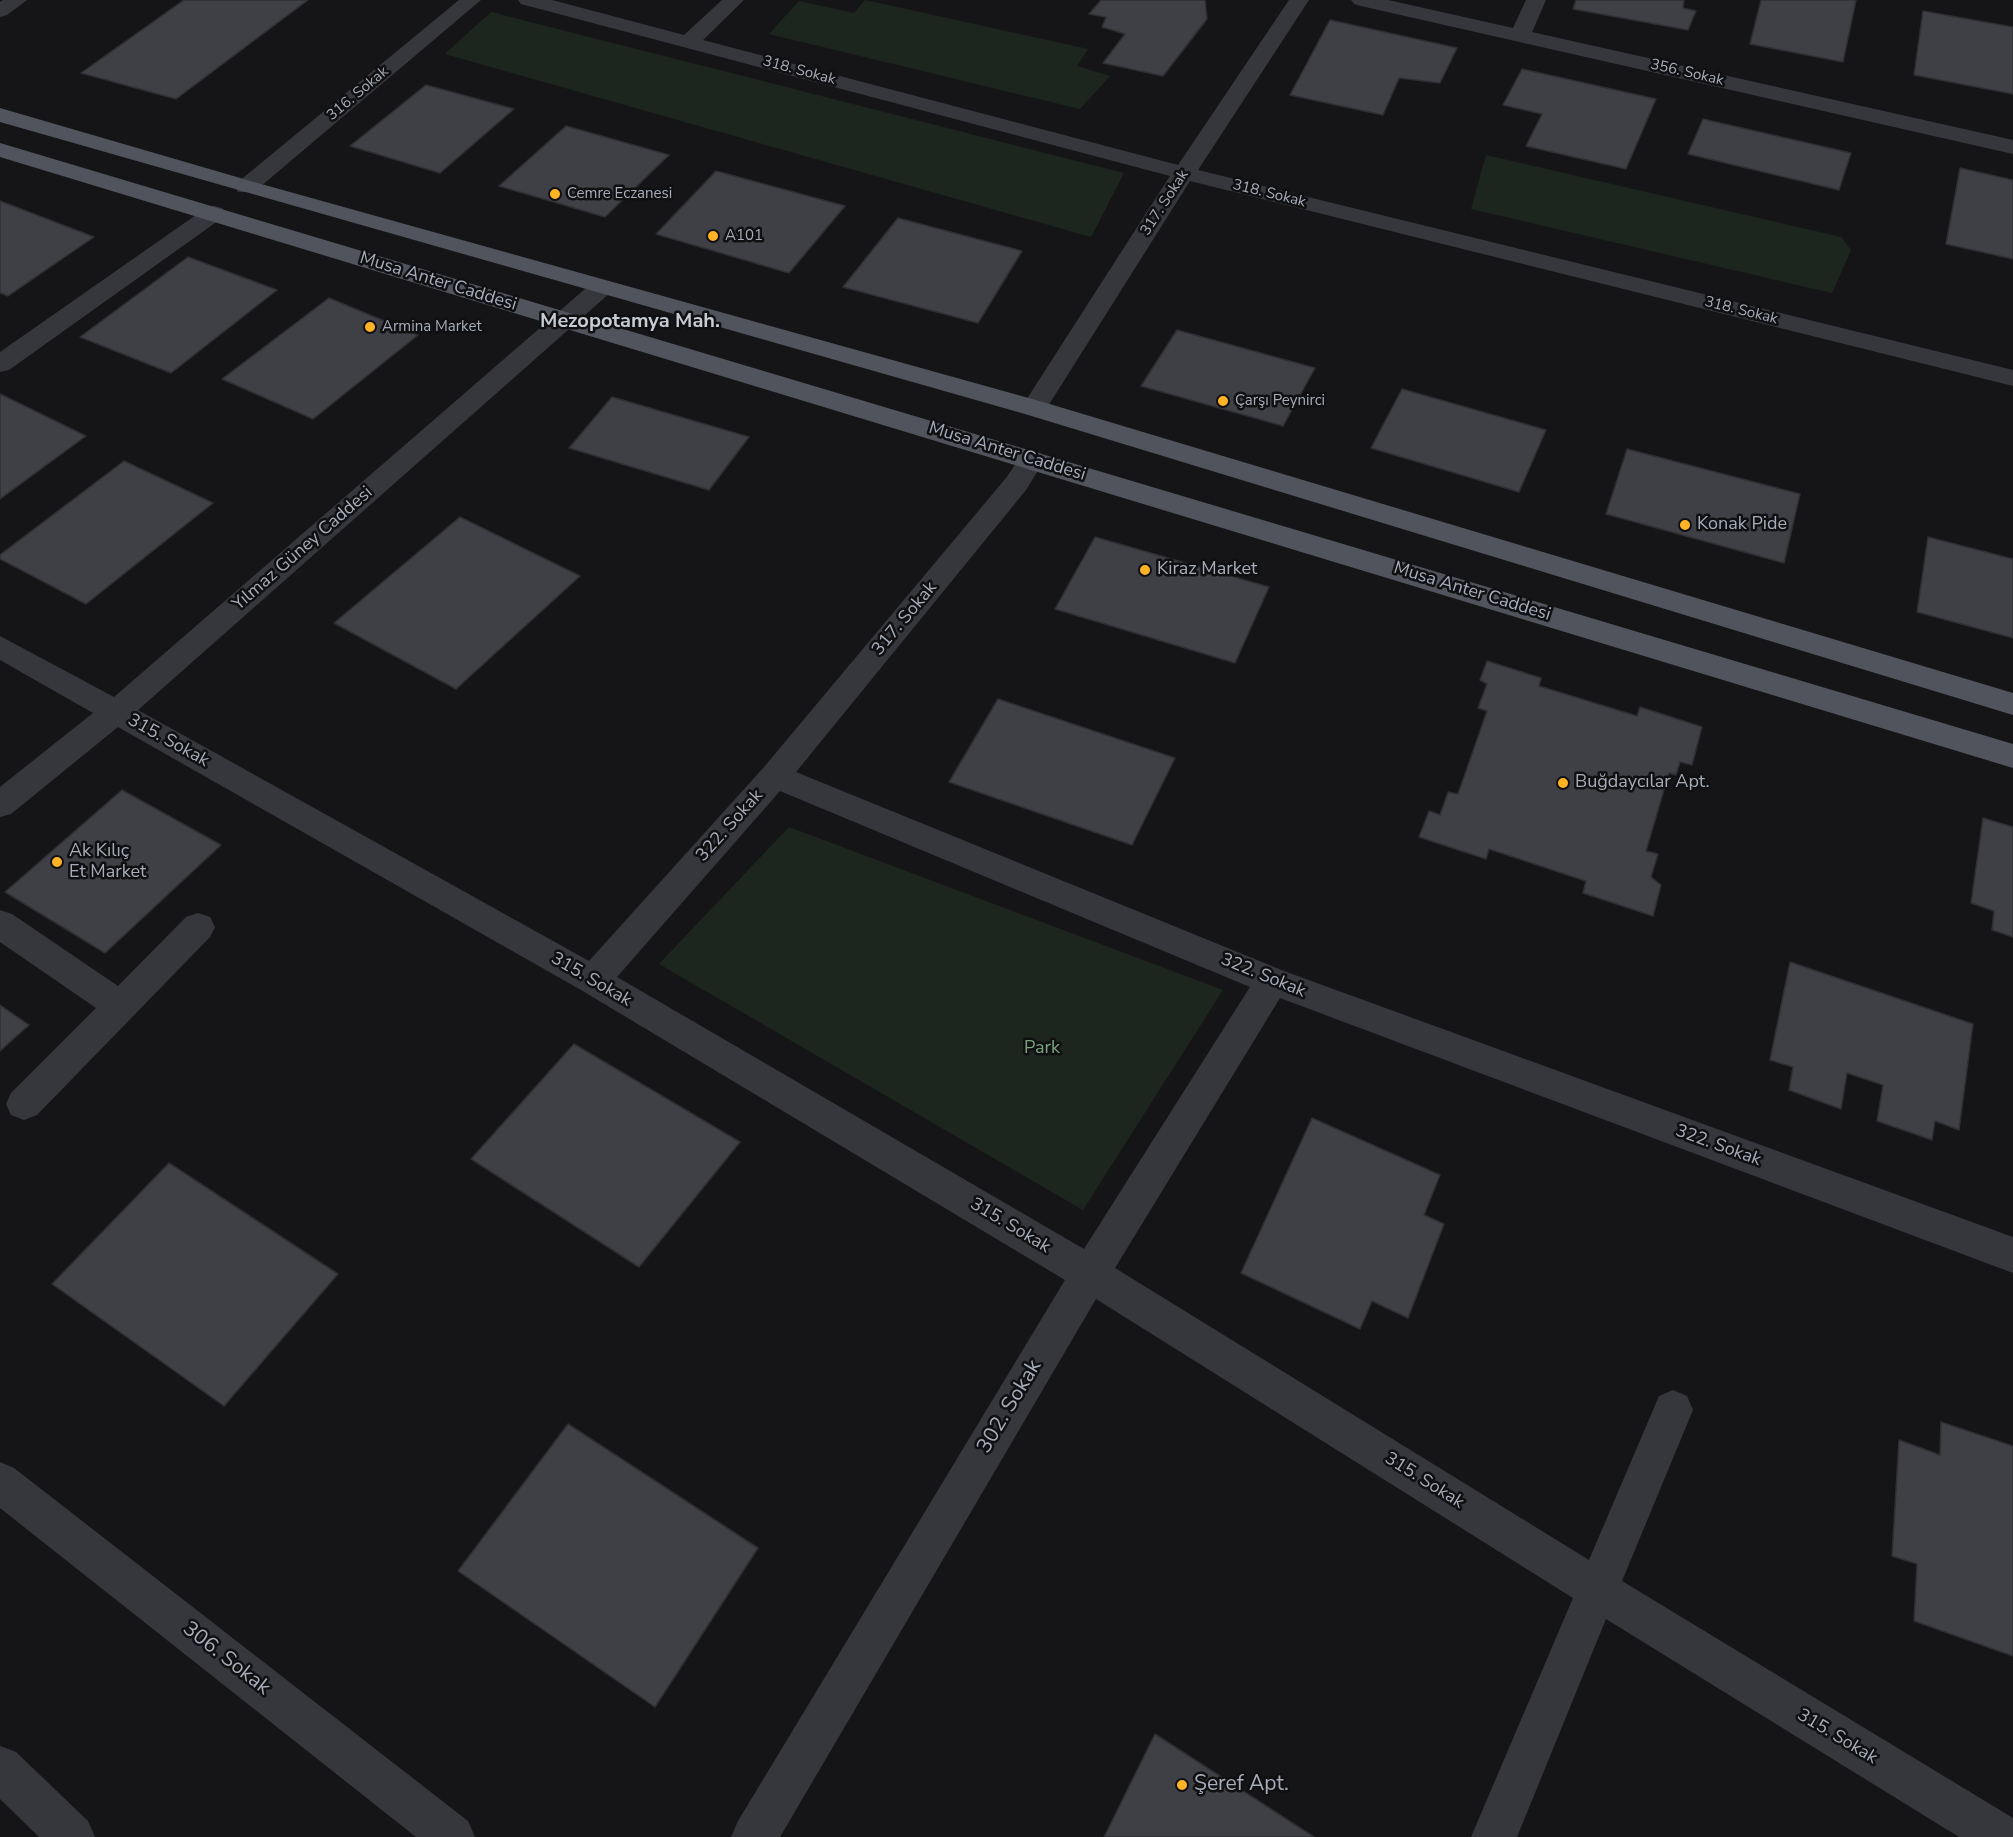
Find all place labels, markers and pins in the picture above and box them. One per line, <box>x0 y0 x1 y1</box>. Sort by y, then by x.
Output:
place label: Cemre Eczanesi <box>567 185 672 203</box>
marker: Cemre Eczanesi <box>548 187 562 201</box>
place label: A101 <box>725 227 763 245</box>
marker: A101 <box>706 229 720 243</box>
place label: Armina Market <box>382 318 482 336</box>
marker: Armina Market <box>363 320 377 334</box>
place label: Çarşı Peynirci <box>1235 392 1325 410</box>
marker: Çarşı Peynirci <box>1216 394 1230 408</box>
place label: Konak Pide <box>1697 514 1787 536</box>
marker: Konak Pide <box>1678 518 1692 532</box>
place label: Kiraz Market <box>1157 559 1257 581</box>
marker: Kiraz Market <box>1138 563 1152 577</box>
place label: Buğdaycılar Apt. <box>1575 772 1710 794</box>
marker: Buğdaycılar Apt. <box>1556 776 1570 790</box>
place label: Ak Kılıç Et Market <box>69 841 146 884</box>
marker: Ak Kılıç Et Market <box>50 855 64 869</box>
place label: Şeref Apt. <box>1194 1772 1289 1798</box>
marker: Şeref Apt. <box>1175 1778 1189 1792</box>

